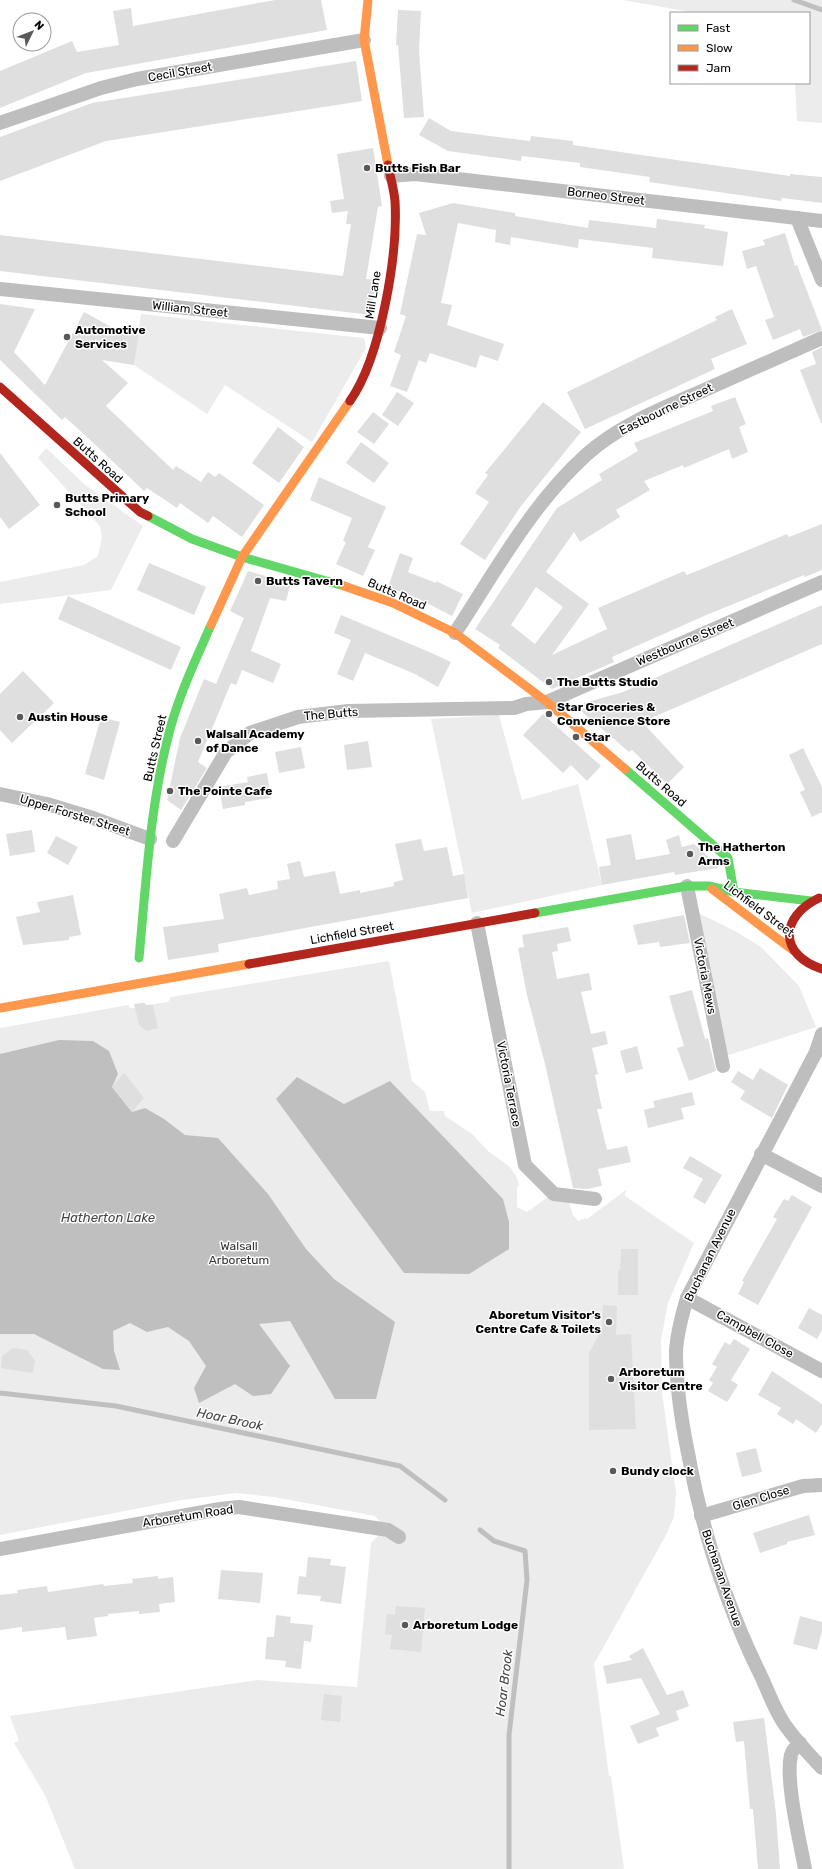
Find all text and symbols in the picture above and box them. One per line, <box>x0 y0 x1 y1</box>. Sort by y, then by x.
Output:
north arrow <box>12 12 52 52</box>
legend <box>670 12 810 84</box>
text: N <box>31 18 46 33</box>
text: Fast <box>706 21 730 35</box>
text: Slow <box>706 41 733 55</box>
street label: Cecil Street <box>147 59 213 85</box>
text: Jam <box>706 61 731 75</box>
place label: Butts Fish Bar <box>375 161 461 175</box>
marker: Butts Fish Bar <box>362 163 372 173</box>
street label: Borneo Street <box>566 184 646 208</box>
street label: Mill Lane <box>362 270 384 320</box>
street label: William Street <box>151 298 229 320</box>
place label: Automotive Services <box>75 323 146 351</box>
marker: Automotive Services <box>62 332 72 342</box>
street label: Eastbourne Street <box>617 380 715 438</box>
street label: Butts Road <box>70 434 126 486</box>
place label: Butts Primary School <box>65 491 149 519</box>
marker: Butts Primary School <box>52 500 62 510</box>
place label: Butts Tavern <box>266 574 343 588</box>
street label: Butts Road <box>366 575 428 613</box>
marker: Butts Tavern <box>253 576 263 586</box>
street label: Westbourne Street <box>634 615 736 669</box>
place label: The Butts Studio <box>557 675 658 689</box>
marker: The Butts Studio <box>544 677 554 687</box>
place label: Star Groceries & Convenience Store <box>557 700 670 728</box>
street label: The Butts <box>303 705 359 723</box>
marker: Star Groceries & Convenience Store <box>544 709 554 719</box>
place label: Austin House <box>28 710 108 724</box>
marker: Austin House <box>15 712 25 722</box>
street label: Butts Street <box>140 713 170 783</box>
place label: Walsall Academy of Dance <box>206 727 304 755</box>
place label: Star <box>584 730 611 744</box>
marker: Star <box>571 732 581 742</box>
marker: Walsall Academy of Dance <box>193 736 203 746</box>
street label: Butts Road <box>633 758 689 810</box>
place label: The Pointe Cafe <box>178 784 272 798</box>
marker: The Pointe Cafe <box>165 786 175 796</box>
street label: Upper Forster Street <box>18 792 132 839</box>
place label: The Hatherton Arms <box>698 840 786 868</box>
marker: The Hatherton Arms <box>685 849 695 859</box>
street label: Lichfield Street <box>721 878 797 940</box>
street label: Lichfield Street <box>309 919 395 947</box>
street label: Victoria Mews <box>691 937 719 1015</box>
street label: Victoria Terrace <box>494 1040 524 1128</box>
street label: Buchanan Avenue <box>681 1206 739 1304</box>
water label: Hatherton Lake <box>61 1210 155 1225</box>
park label: Walsall Arboretum <box>209 1239 269 1267</box>
street label: Campbell Close <box>714 1307 796 1361</box>
place label: Aboretum Visitor's Centre Cafe & Toilets <box>476 1308 601 1336</box>
marker: Aboretum Visitor's Centre Cafe & Toilets <box>604 1317 614 1327</box>
place label: Arboretum Visitor Centre <box>619 1365 703 1393</box>
marker: Arboretum Visitor Centre <box>606 1374 616 1384</box>
water label: Hoar Brook <box>195 1405 265 1433</box>
place label: Bundy clock <box>621 1464 694 1478</box>
marker: Bundy clock <box>608 1466 618 1476</box>
street label: Glen Close <box>731 1483 791 1513</box>
street label: Arboretum Road <box>142 1502 234 1530</box>
street label: Buchanan Avenue <box>699 1528 745 1629</box>
place label: Arboretum Lodge <box>413 1618 518 1632</box>
marker: Arboretum Lodge <box>400 1620 410 1630</box>
water label: Hoar Brook <box>492 1648 516 1717</box>

